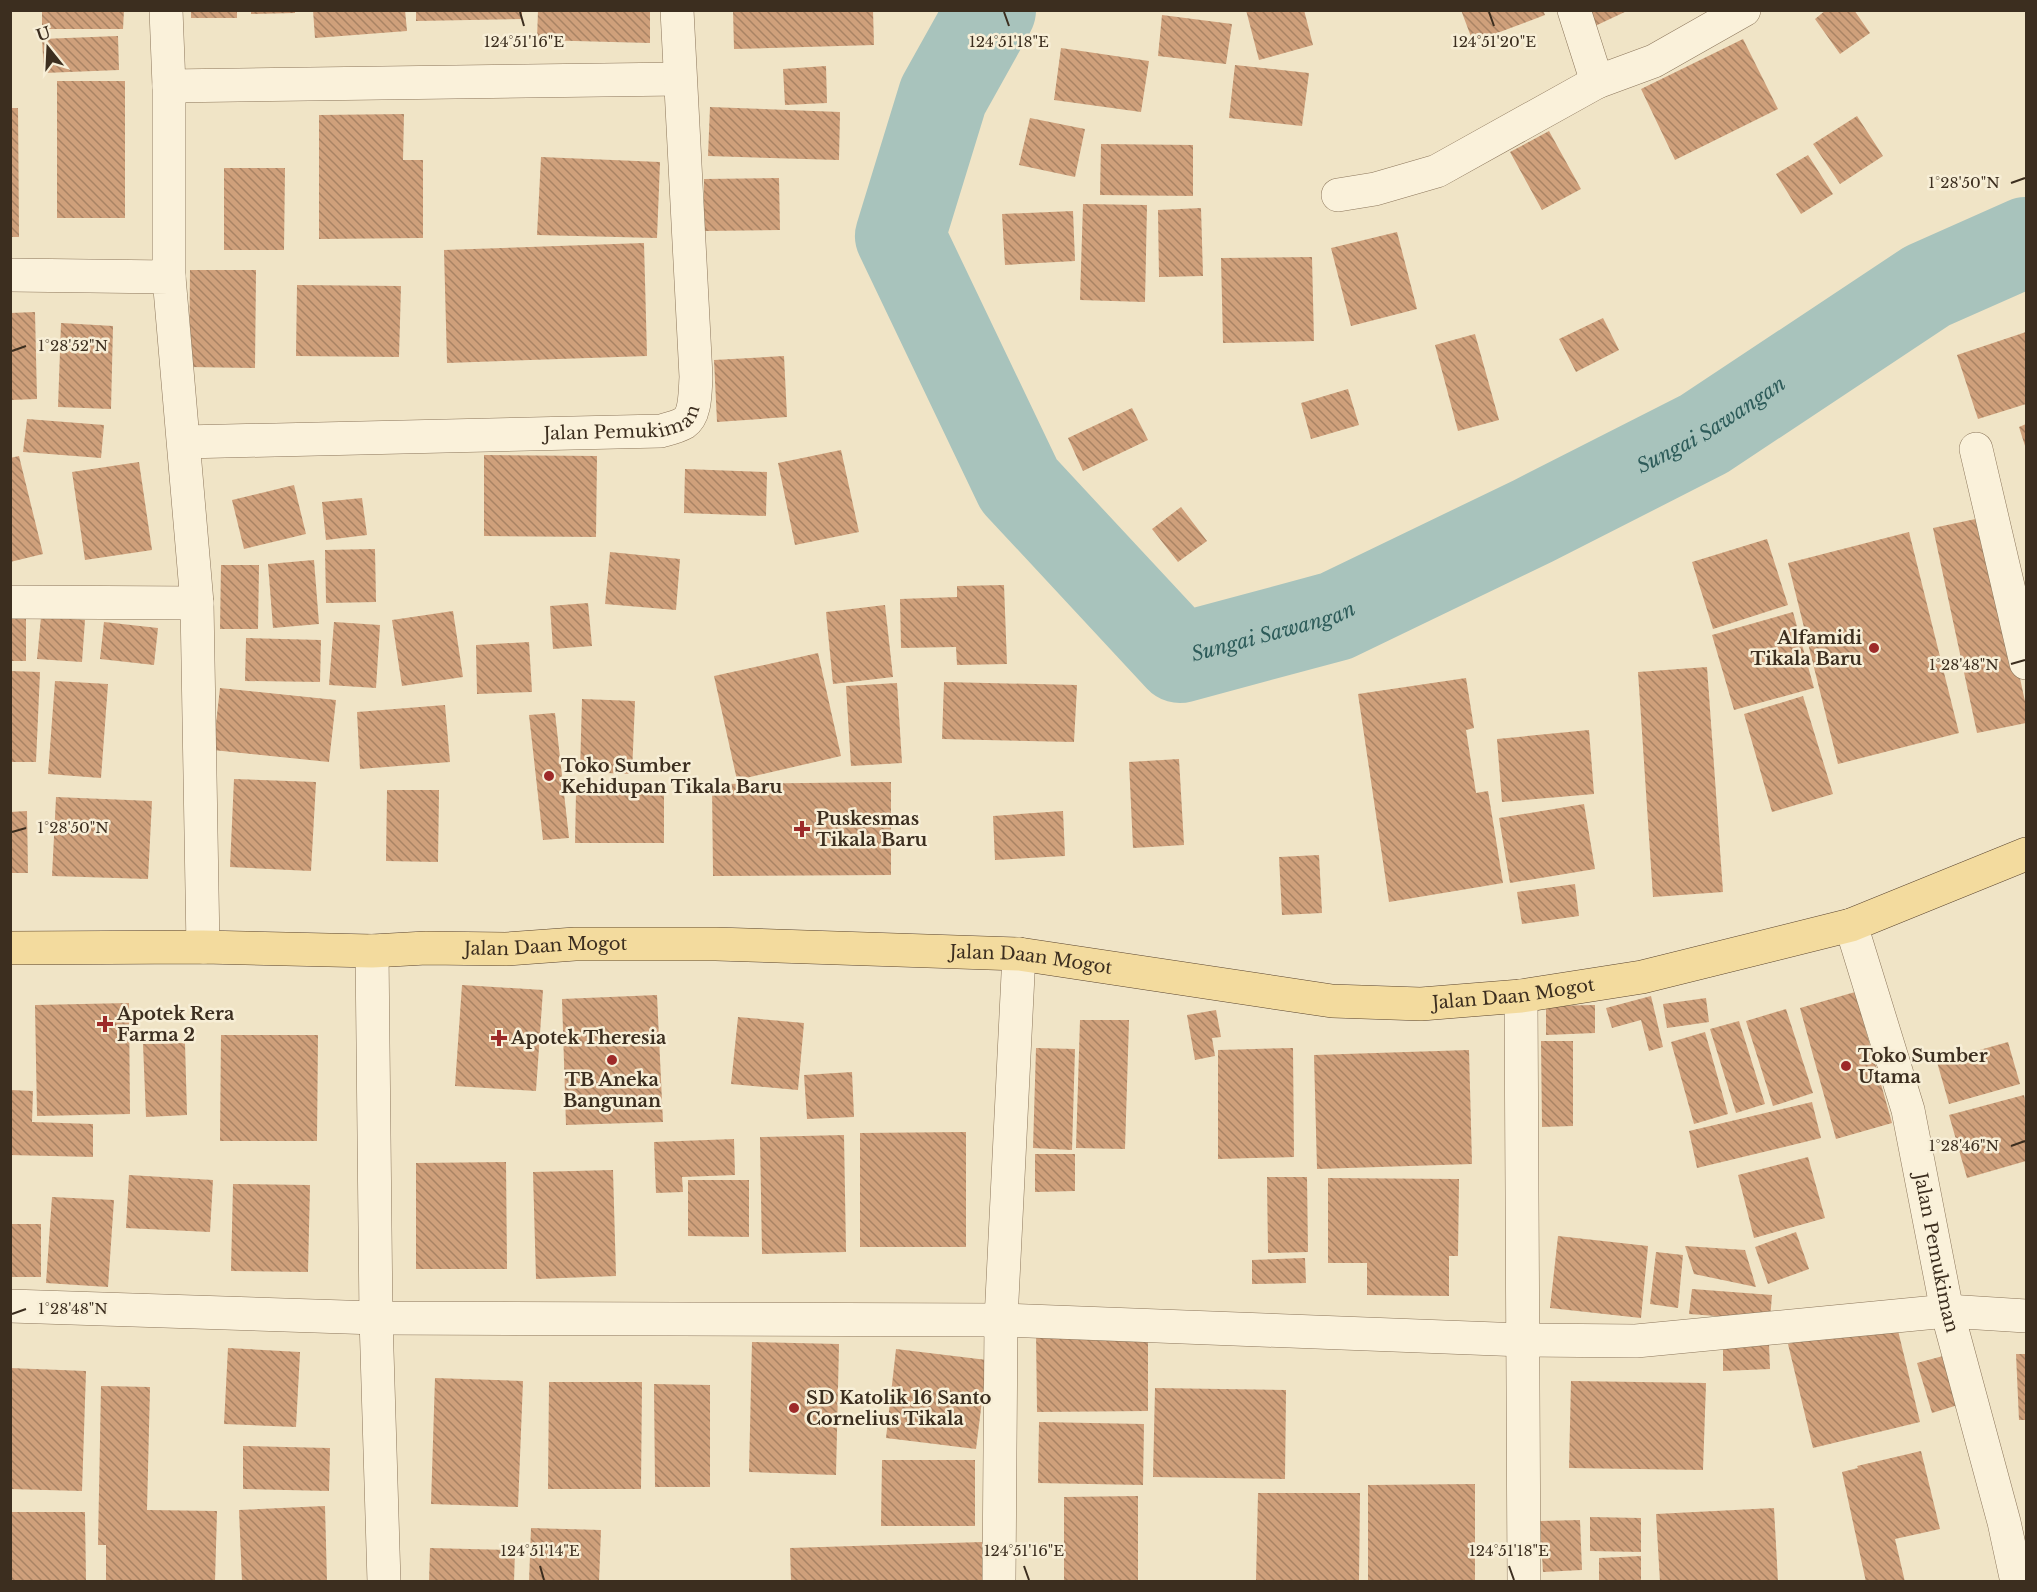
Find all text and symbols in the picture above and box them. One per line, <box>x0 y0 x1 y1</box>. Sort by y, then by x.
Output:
north arrow <box>18 18 78 78</box>
text: U <box>34 22 53 45</box>
text: 124°51'16"E <box>484 32 564 51</box>
text: 124°51'18"E <box>969 32 1049 51</box>
text: 124°51'20"E <box>1452 32 1536 51</box>
text: 1°28'50"N <box>1928 173 2000 192</box>
text: 1°28'52"N <box>38 336 108 355</box>
water label: Sungai Sawangan <box>1633 371 1790 478</box>
street label: Jalan Pemukiman <box>541 402 704 445</box>
water label: Sungai Sawangan <box>1189 597 1359 666</box>
place label: Alfamidi Tikala Baru <box>1751 627 1862 670</box>
marker: Alfamidi Tikala Baru <box>1867 641 1881 655</box>
text: 1°28'48"N <box>1929 655 1999 674</box>
place label: Toko Sumber Kehidupan Tikala Baru <box>561 755 782 798</box>
marker: Toko Sumber Kehidupan Tikala Baru <box>542 769 556 783</box>
place label: Puskesmas Tikala Baru <box>816 808 928 851</box>
text: 1°28'50"N <box>37 818 109 837</box>
marker: Puskesmas Tikala Baru <box>793 820 811 838</box>
street label: Jalan Daan Mogot <box>462 933 628 960</box>
street label: Jalan Daan Mogot <box>947 941 1114 979</box>
street label: Jalan Daan Mogot <box>1429 974 1596 1014</box>
place label: Apotek Rera Farma 2 <box>116 1003 235 1046</box>
marker: Apotek Rera Farma 2 <box>98 1017 112 1031</box>
place label: Apotek Theresia <box>510 1027 667 1049</box>
marker: Apotek Theresia <box>492 1031 506 1045</box>
place label: Toko Sumber Utama <box>1858 1045 1988 1088</box>
marker: TB Aneka Bangunan <box>605 1053 619 1067</box>
marker: Toko Sumber Utama <box>1839 1059 1853 1073</box>
place label: TB Aneka Bangunan <box>563 1069 661 1112</box>
text: 1°28'46"N <box>1929 1136 1999 1155</box>
street label: Jalan Pemukiman <box>1909 1169 1963 1335</box>
text: 1°28'48"N <box>38 1299 108 1318</box>
place label: SD Katolik 16 Santo Cornelius Tikala <box>806 1387 992 1430</box>
marker: SD Katolik 16 Santo Cornelius Tikala <box>787 1401 801 1415</box>
text: 124°51'14"E <box>500 1541 580 1560</box>
text: 124°51'16"E <box>984 1541 1064 1560</box>
text: 124°51'18"E <box>1469 1541 1549 1560</box>

